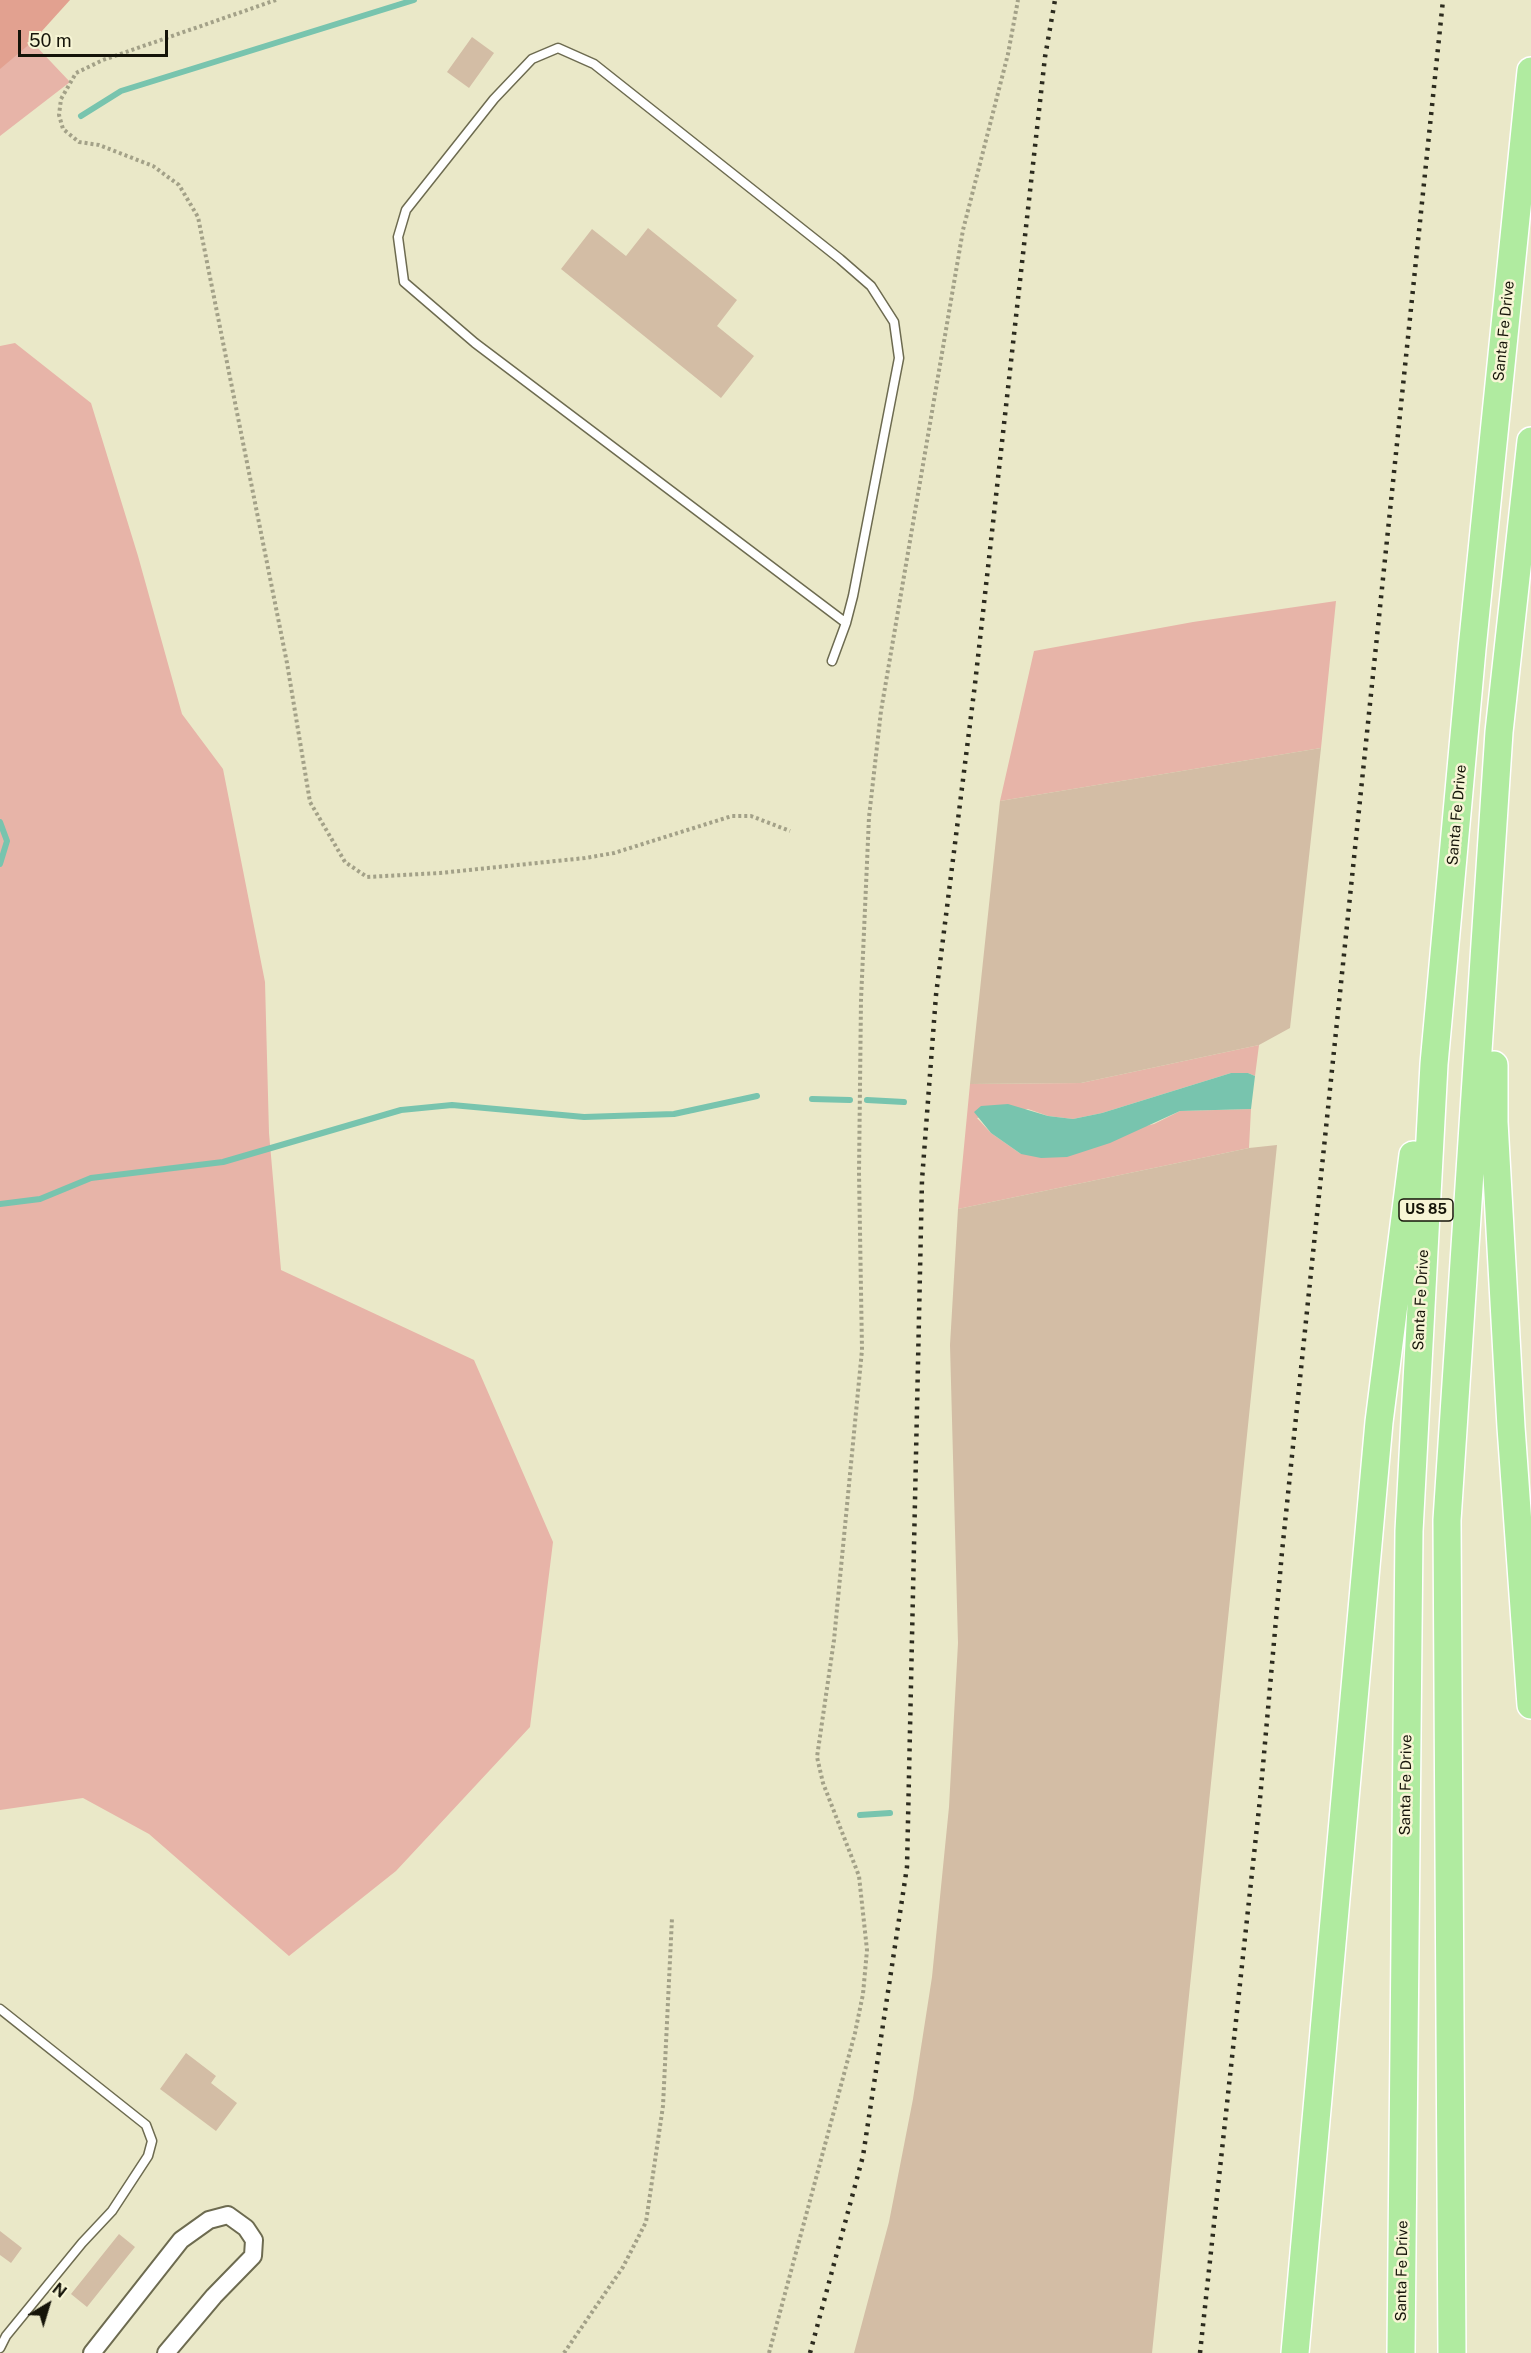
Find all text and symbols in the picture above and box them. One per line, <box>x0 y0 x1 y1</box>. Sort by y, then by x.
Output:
scale bar <box>21 18 171 56</box>
text: 50 m <box>29 30 72 51</box>
street label: Santa Fe Drive <box>1490 280 1518 382</box>
street label: Santa Fe Drive <box>1444 764 1470 866</box>
road number: US 85 <box>1399 1199 1453 1221</box>
street label: Santa Fe Drive <box>1409 1249 1433 1351</box>
street label: Santa Fe Drive <box>1396 1734 1416 1836</box>
street label: Santa Fe Drive <box>1392 2220 1412 2322</box>
north arrow <box>18 2275 78 2335</box>
text: N <box>49 2279 70 2302</box>

